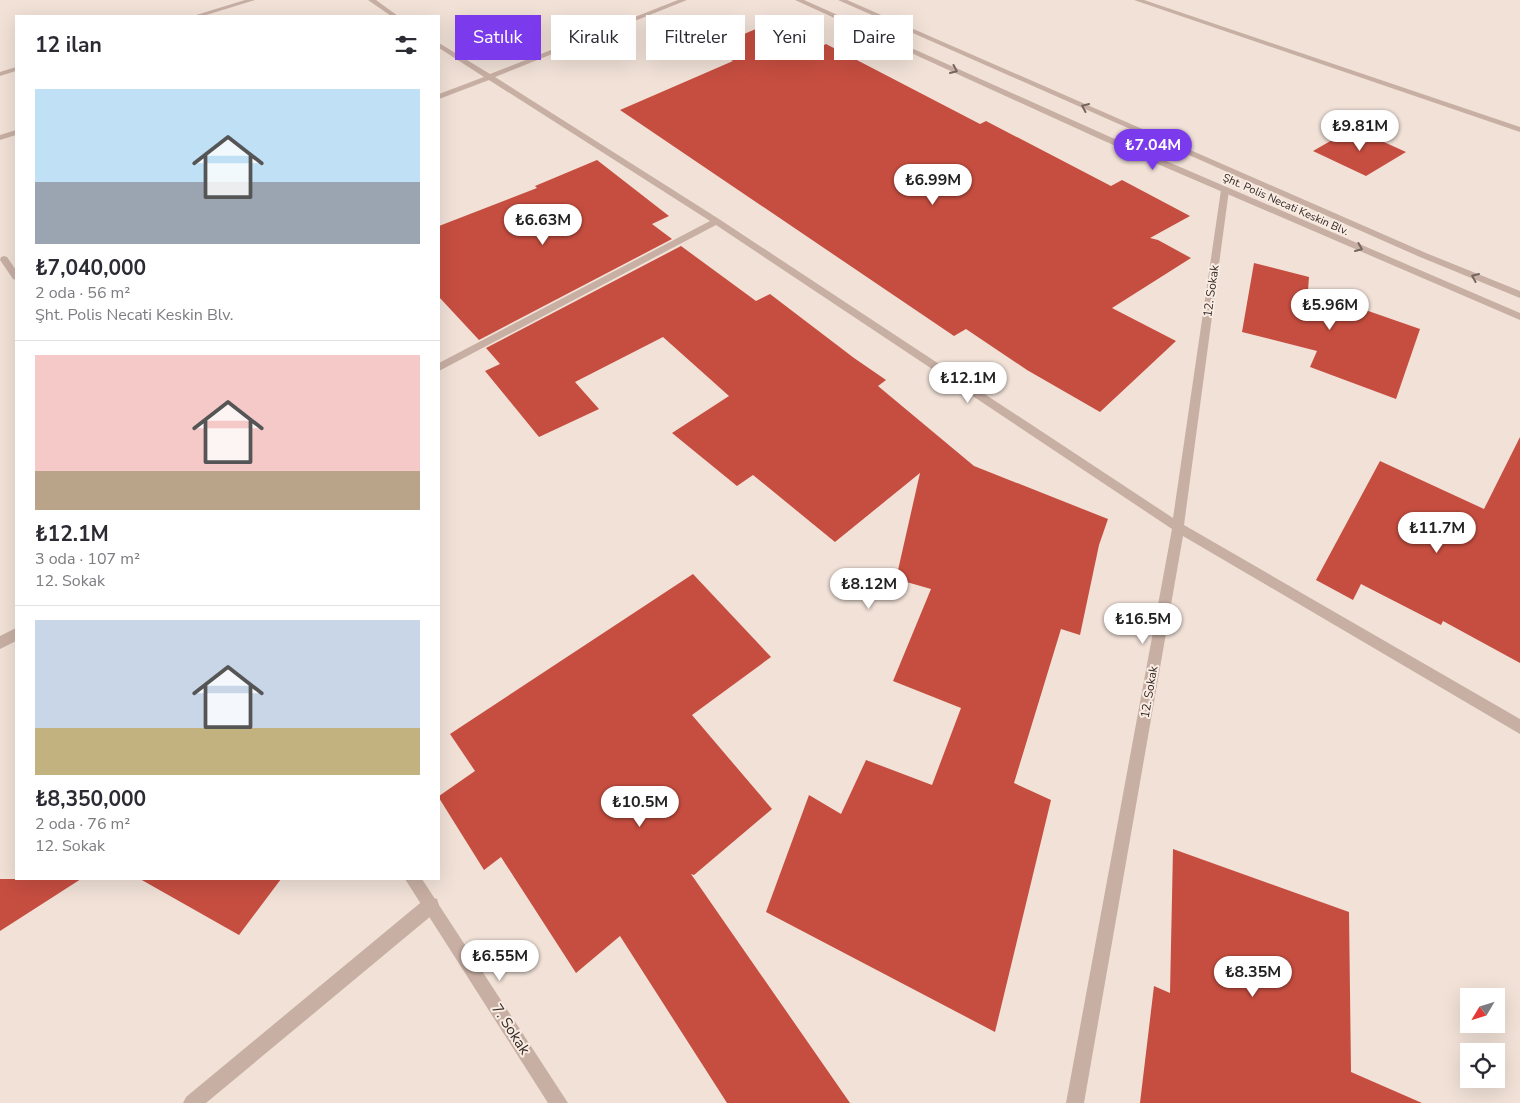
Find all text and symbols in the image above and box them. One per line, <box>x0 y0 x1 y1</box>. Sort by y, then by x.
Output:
chip: Satılık <box>455 15 541 60</box>
chip: Kiralık <box>551 15 636 60</box>
chip: Filtreler <box>646 15 745 60</box>
chip: Yeni <box>755 15 824 60</box>
chip: Daire <box>834 15 913 60</box>
text: 12 ilan <box>35 31 102 59</box>
icon: filters <box>392 31 420 59</box>
one-way arrow <box>949 64 958 75</box>
one-way arrow <box>1081 102 1090 113</box>
pin: ₺9.81M <box>1319 110 1401 152</box>
text: ₺9.81M <box>1332 115 1388 137</box>
icon: home <box>183 122 273 212</box>
pin: ₺7.04M <box>1112 128 1194 171</box>
text: ₺7.04M <box>1125 134 1181 156</box>
pin: ₺6.99M <box>892 164 974 206</box>
text: ₺6.99M <box>905 169 961 191</box>
street label: Şht. Polis Necati Keskin Blv. <box>1220 170 1351 239</box>
pin: ₺6.63M <box>502 204 584 246</box>
text: ₺6.63M <box>515 209 571 231</box>
one-way arrow <box>1354 241 1363 252</box>
text: ₺7,040,000 <box>35 254 146 282</box>
street label: 12. Sokak <box>1199 263 1223 318</box>
one-way arrow <box>1471 272 1480 283</box>
text: 2 oda · 56 m² <box>35 282 130 304</box>
pin: ₺5.96M <box>1289 288 1371 331</box>
text: ₺5.96M <box>1302 294 1358 316</box>
text: Şht. Polis Necati Keskin Blv. <box>35 304 233 326</box>
pin: ₺12.1M <box>927 362 1009 404</box>
text: ₺12.1M <box>940 367 996 389</box>
icon: home <box>183 387 273 477</box>
pin: ₺11.7M <box>1396 512 1478 554</box>
text: ₺11.7M <box>1409 517 1465 539</box>
text: ₺12.1M <box>35 520 109 548</box>
text: 3 oda · 107 m² <box>35 548 140 570</box>
pin: ₺8.12M <box>828 568 910 610</box>
text: 12. Sokak <box>35 570 105 592</box>
text: ₺8.12M <box>841 573 897 595</box>
pin: ₺16.5M <box>1102 602 1184 645</box>
text: ₺16.5M <box>1115 608 1171 630</box>
icon: home <box>183 652 273 742</box>
street label: 12. Sokak <box>1137 664 1162 719</box>
text: ₺8,350,000 <box>35 785 146 813</box>
pin: ₺10.5M <box>599 786 681 828</box>
text: ₺10.5M <box>612 791 668 813</box>
text: 2 oda · 76 m² <box>35 813 130 835</box>
text: 12. Sokak <box>35 835 105 857</box>
pin: ₺6.55M <box>459 940 541 982</box>
text: ₺6.55M <box>472 945 528 967</box>
pin: ₺8.35M <box>1212 956 1294 998</box>
text: ₺8.35M <box>1225 961 1281 983</box>
north arrow <box>1460 988 1505 1032</box>
map controls <box>1460 988 1505 1088</box>
street label: 7. Sokak <box>487 1000 535 1059</box>
button: locate <box>1460 1043 1505 1088</box>

